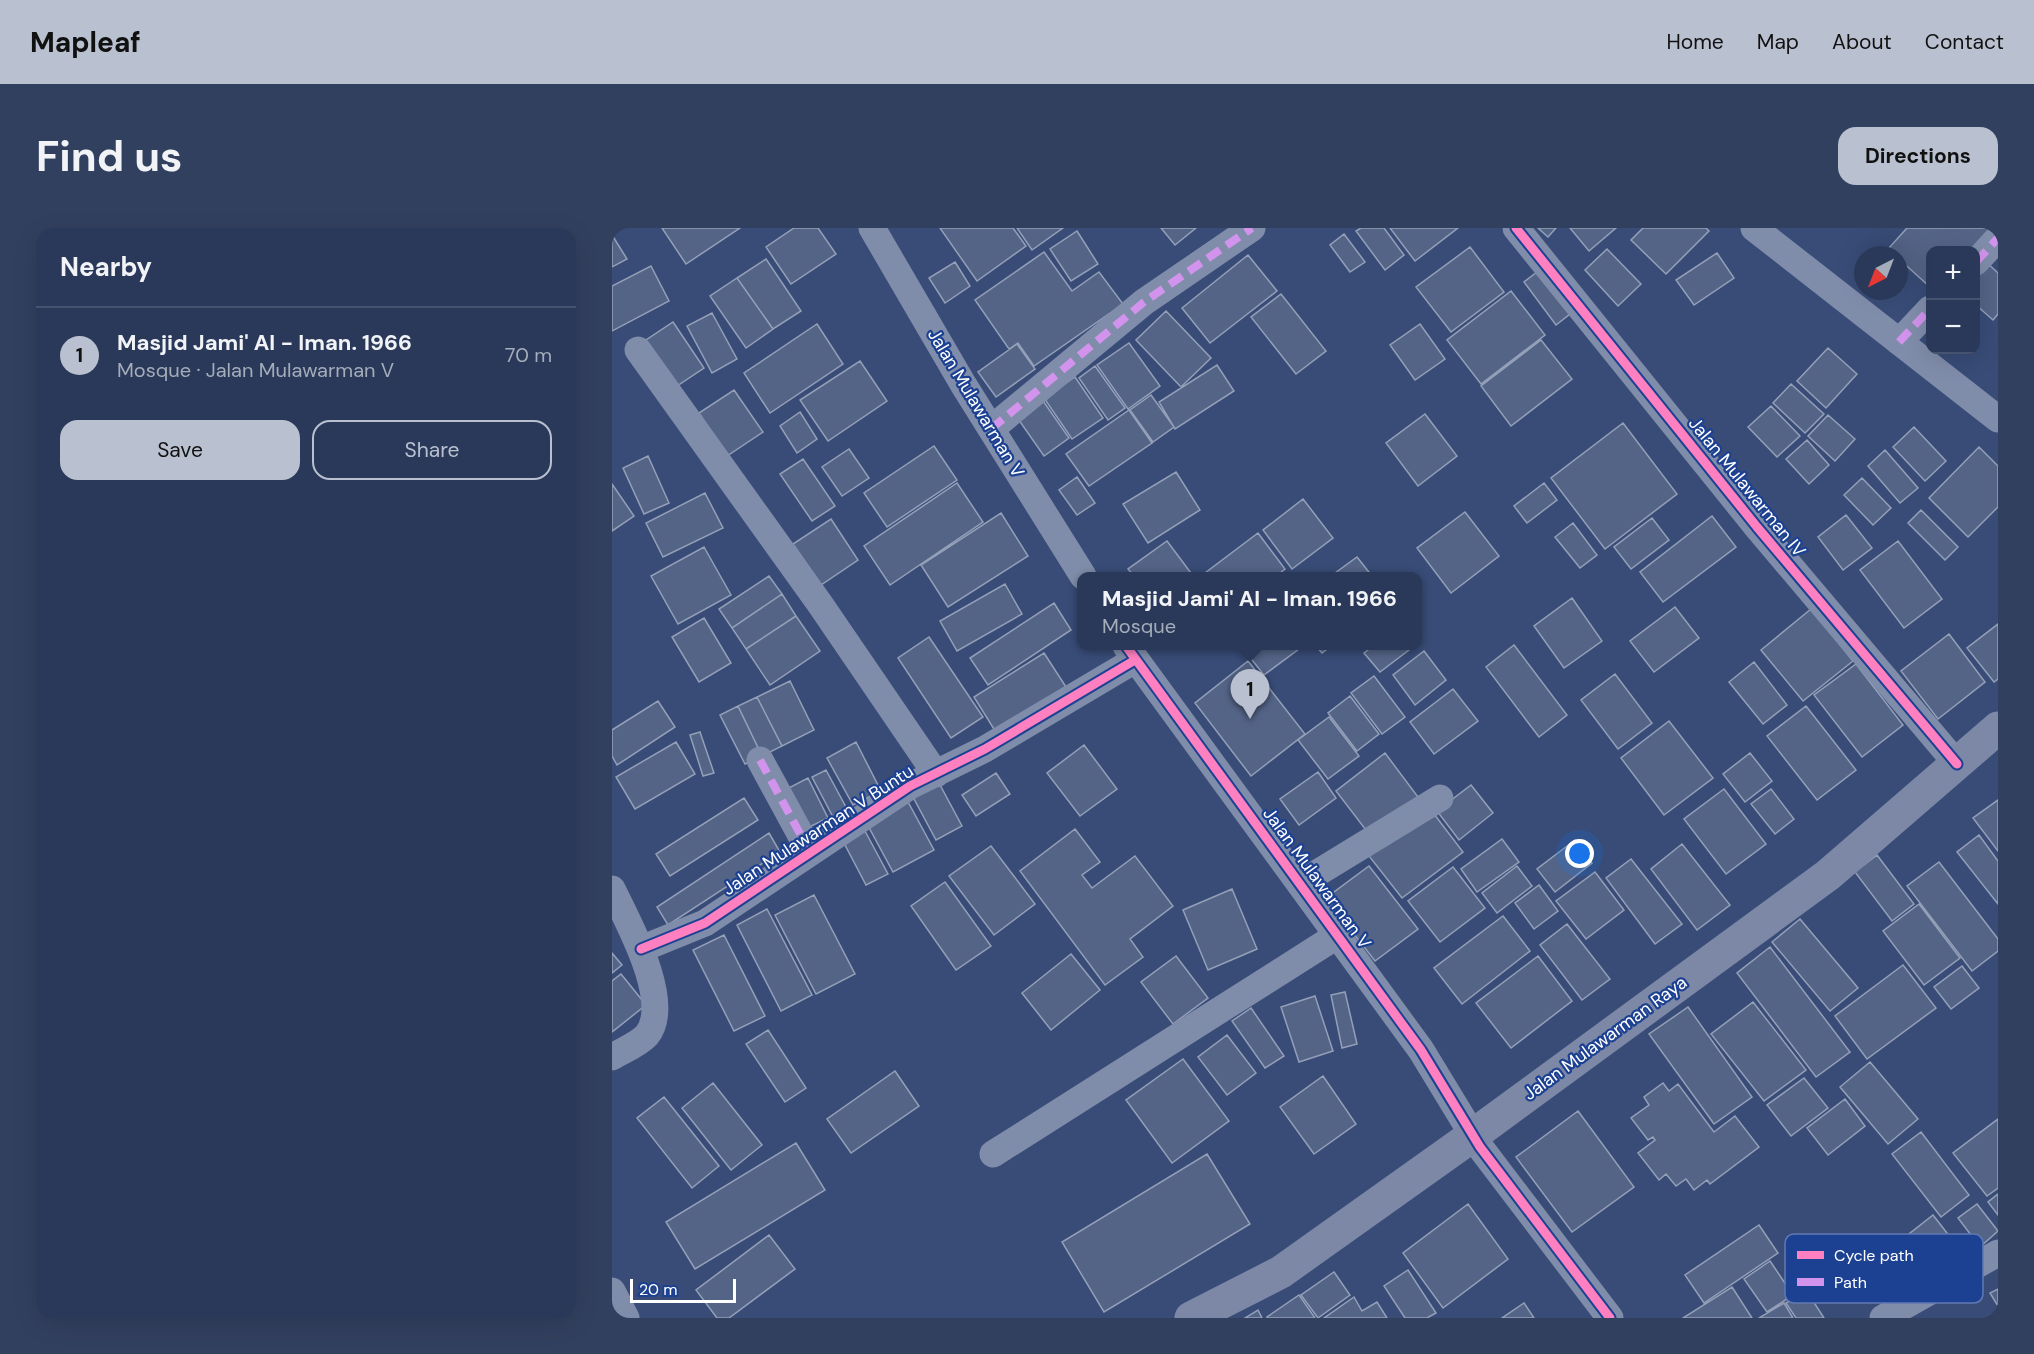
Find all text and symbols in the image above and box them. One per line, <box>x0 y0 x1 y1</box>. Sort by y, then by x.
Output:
text: Mapleaf <box>30 24 141 61</box>
text: Home <box>1666 28 1724 56</box>
text: Map <box>1757 28 1799 56</box>
text: About <box>1832 28 1892 56</box>
text: Contact <box>1925 28 2004 56</box>
button: Directions <box>1838 127 1998 185</box>
text: Find us <box>36 129 182 184</box>
north arrow <box>1854 246 1908 300</box>
map controls <box>1926 246 1980 354</box>
button: + <box>1926 246 1980 300</box>
text: Nearby <box>60 250 152 284</box>
button: − <box>1926 300 1980 354</box>
street label: Jalan Mulawarman V <box>922 324 1030 482</box>
text: Masjid Jami' Al - Iman. 1966 <box>117 328 412 357</box>
text: 1 <box>76 342 83 368</box>
text: 70 m <box>505 342 552 368</box>
text: Mosque · Jalan Mulawarman V <box>117 357 394 383</box>
street label: Jalan Mulawarman IV <box>1683 412 1811 562</box>
button: Save <box>60 420 300 480</box>
button: Share <box>312 420 552 480</box>
popup <box>1077 572 1422 650</box>
text: Masjid Jami' Al - Iman. 1966 <box>1102 584 1397 613</box>
text: Mosque <box>1102 613 1176 639</box>
pin: 1 <box>1230 670 1270 719</box>
street label: Jalan Mulawarman V Buntu <box>718 759 918 901</box>
street label: Jalan Mulawarman V <box>1257 802 1377 954</box>
your location <box>1565 839 1594 868</box>
street label: Jalan Mulawarman Raya <box>1518 970 1692 1106</box>
legend <box>1785 1234 1983 1303</box>
text: Cycle path <box>1834 1245 1914 1266</box>
text: Path <box>1834 1272 1867 1293</box>
scale bar <box>630 1276 736 1304</box>
text: 20 m <box>639 1279 678 1300</box>

